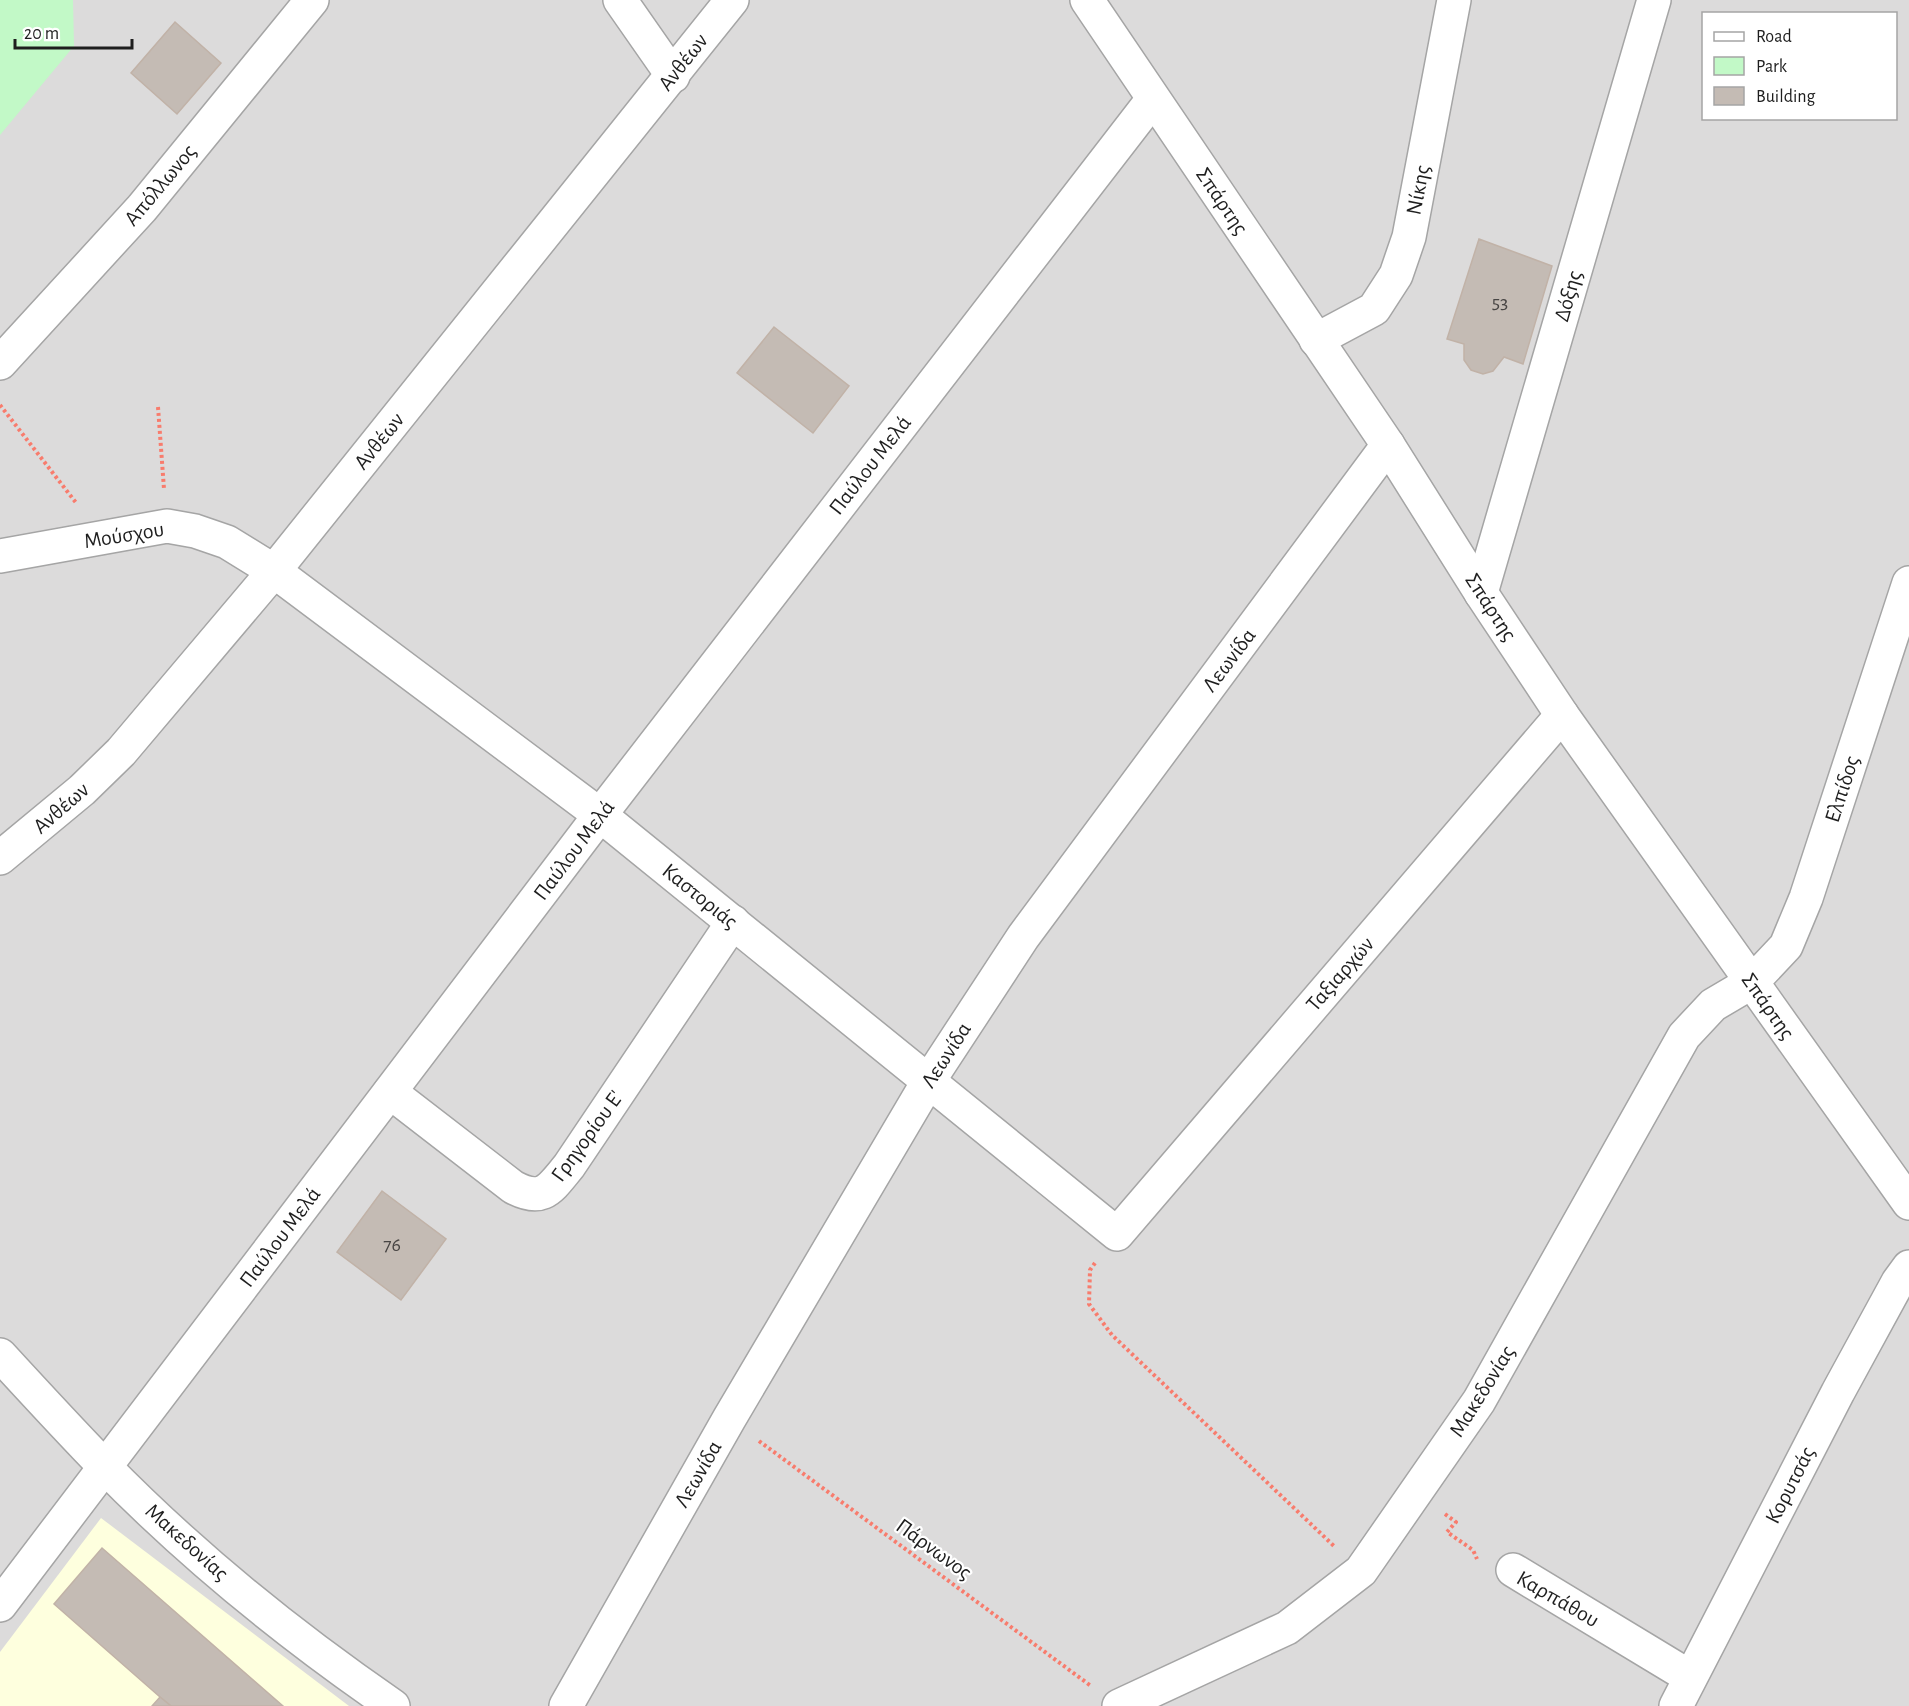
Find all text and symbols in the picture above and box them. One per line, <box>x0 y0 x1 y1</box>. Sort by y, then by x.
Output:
scale bar <box>15 12 132 50</box>
legend <box>1702 12 1897 120</box>
text: 20 m <box>24 25 59 43</box>
text: Road <box>1756 28 1792 46</box>
street label: Ανθέων <box>654 29 712 95</box>
text: Park <box>1756 58 1788 76</box>
text: Building <box>1756 88 1816 106</box>
street label: Απόλλωνος <box>120 140 200 230</box>
street label: Νίκης <box>1402 163 1434 217</box>
street label: Σπάρτης <box>1192 164 1252 238</box>
street label: Δόξης <box>1550 268 1587 324</box>
house number: 53 <box>1492 292 1508 312</box>
street label: Ανθέων <box>350 409 408 473</box>
street label: Παύλου Μελά <box>825 411 915 519</box>
street label: Μούσχου <box>83 518 165 552</box>
street label: Σπάρτης <box>1461 569 1521 645</box>
street label: Λεωνίδα <box>1198 624 1260 696</box>
street label: Ελπίδος <box>1821 753 1863 825</box>
street label: Ανθέων <box>29 778 93 838</box>
street label: Παύλου Μελά <box>529 796 619 904</box>
street label: Καστοριάς <box>658 859 742 933</box>
street label: Ταξιαρχών <box>1302 933 1379 1016</box>
street label: Σπάρτης <box>1737 969 1799 1043</box>
street label: Λεωνίδα <box>917 1018 975 1092</box>
street label: Γρηγορίου Ε' <box>547 1086 627 1186</box>
street label: Παύλου Μελά <box>235 1183 325 1291</box>
house number: 76 <box>383 1235 401 1255</box>
street label: Μακεδονίας <box>1445 1341 1519 1441</box>
street label: Λεωνίδα <box>670 1437 726 1511</box>
street label: Κορυτσάς <box>1761 1443 1819 1527</box>
street label: Μακεδονίας <box>141 1499 233 1585</box>
street label: Πάρνωνος <box>892 1514 976 1584</box>
street label: Καρπάθου <box>1513 1567 1603 1631</box>

